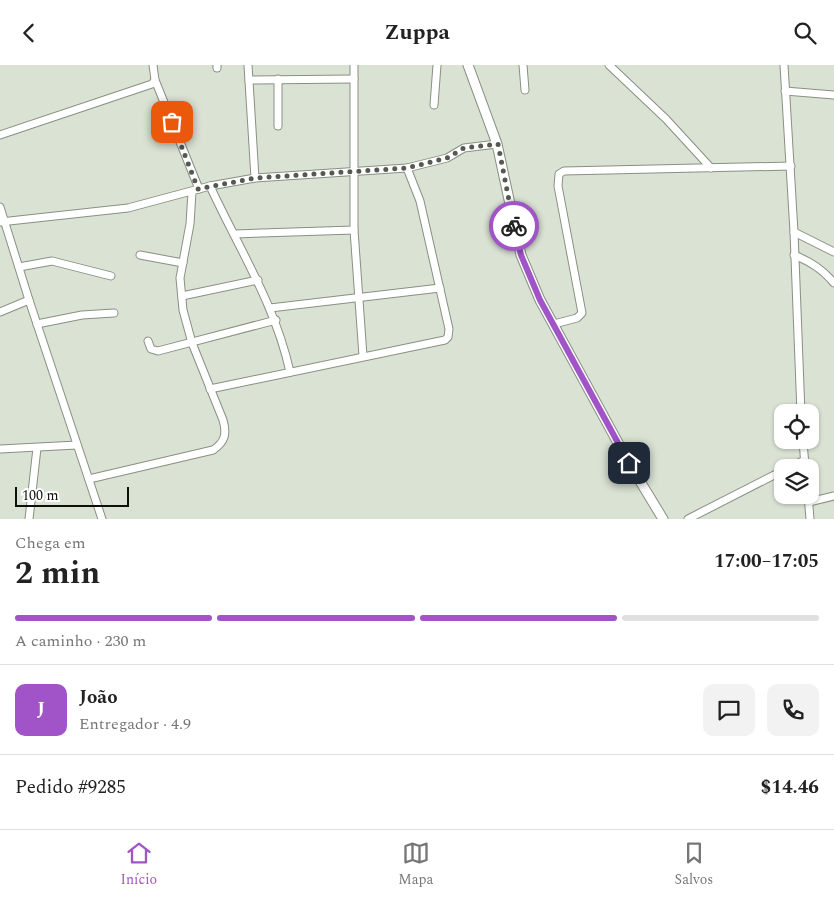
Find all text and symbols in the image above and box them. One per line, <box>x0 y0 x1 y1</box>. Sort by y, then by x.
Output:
text: Zuppa <box>384 16 450 49</box>
icon: back <box>15 19 43 47</box>
icon: search <box>791 19 819 47</box>
pin <box>151 101 193 143</box>
icon: bag <box>158 108 186 136</box>
courier <box>489 201 539 251</box>
icon: bike <box>500 212 528 240</box>
map controls <box>774 404 819 504</box>
button: locate <box>774 404 819 449</box>
pin <box>608 442 650 484</box>
icon: home <box>615 449 643 477</box>
button: layers <box>774 459 819 504</box>
scale bar <box>15 484 129 507</box>
text: 100 m <box>22 485 59 506</box>
text: Chega em <box>15 531 86 555</box>
text: 17:00–17:05 <box>714 547 819 576</box>
text: 2 min <box>15 549 100 598</box>
text: A caminho · 230 m <box>15 629 146 653</box>
text: João <box>79 683 118 712</box>
button: chat <box>703 684 755 736</box>
button: phone <box>767 684 819 736</box>
text: J <box>37 695 45 724</box>
text: Entregador · 4.9 <box>79 712 191 736</box>
text: Pedido #9285 <box>15 773 126 802</box>
text: $14.46 <box>761 773 819 802</box>
tab: Início <box>121 839 157 890</box>
tab: Mapa <box>398 839 433 890</box>
tab: Salvos <box>674 839 713 890</box>

